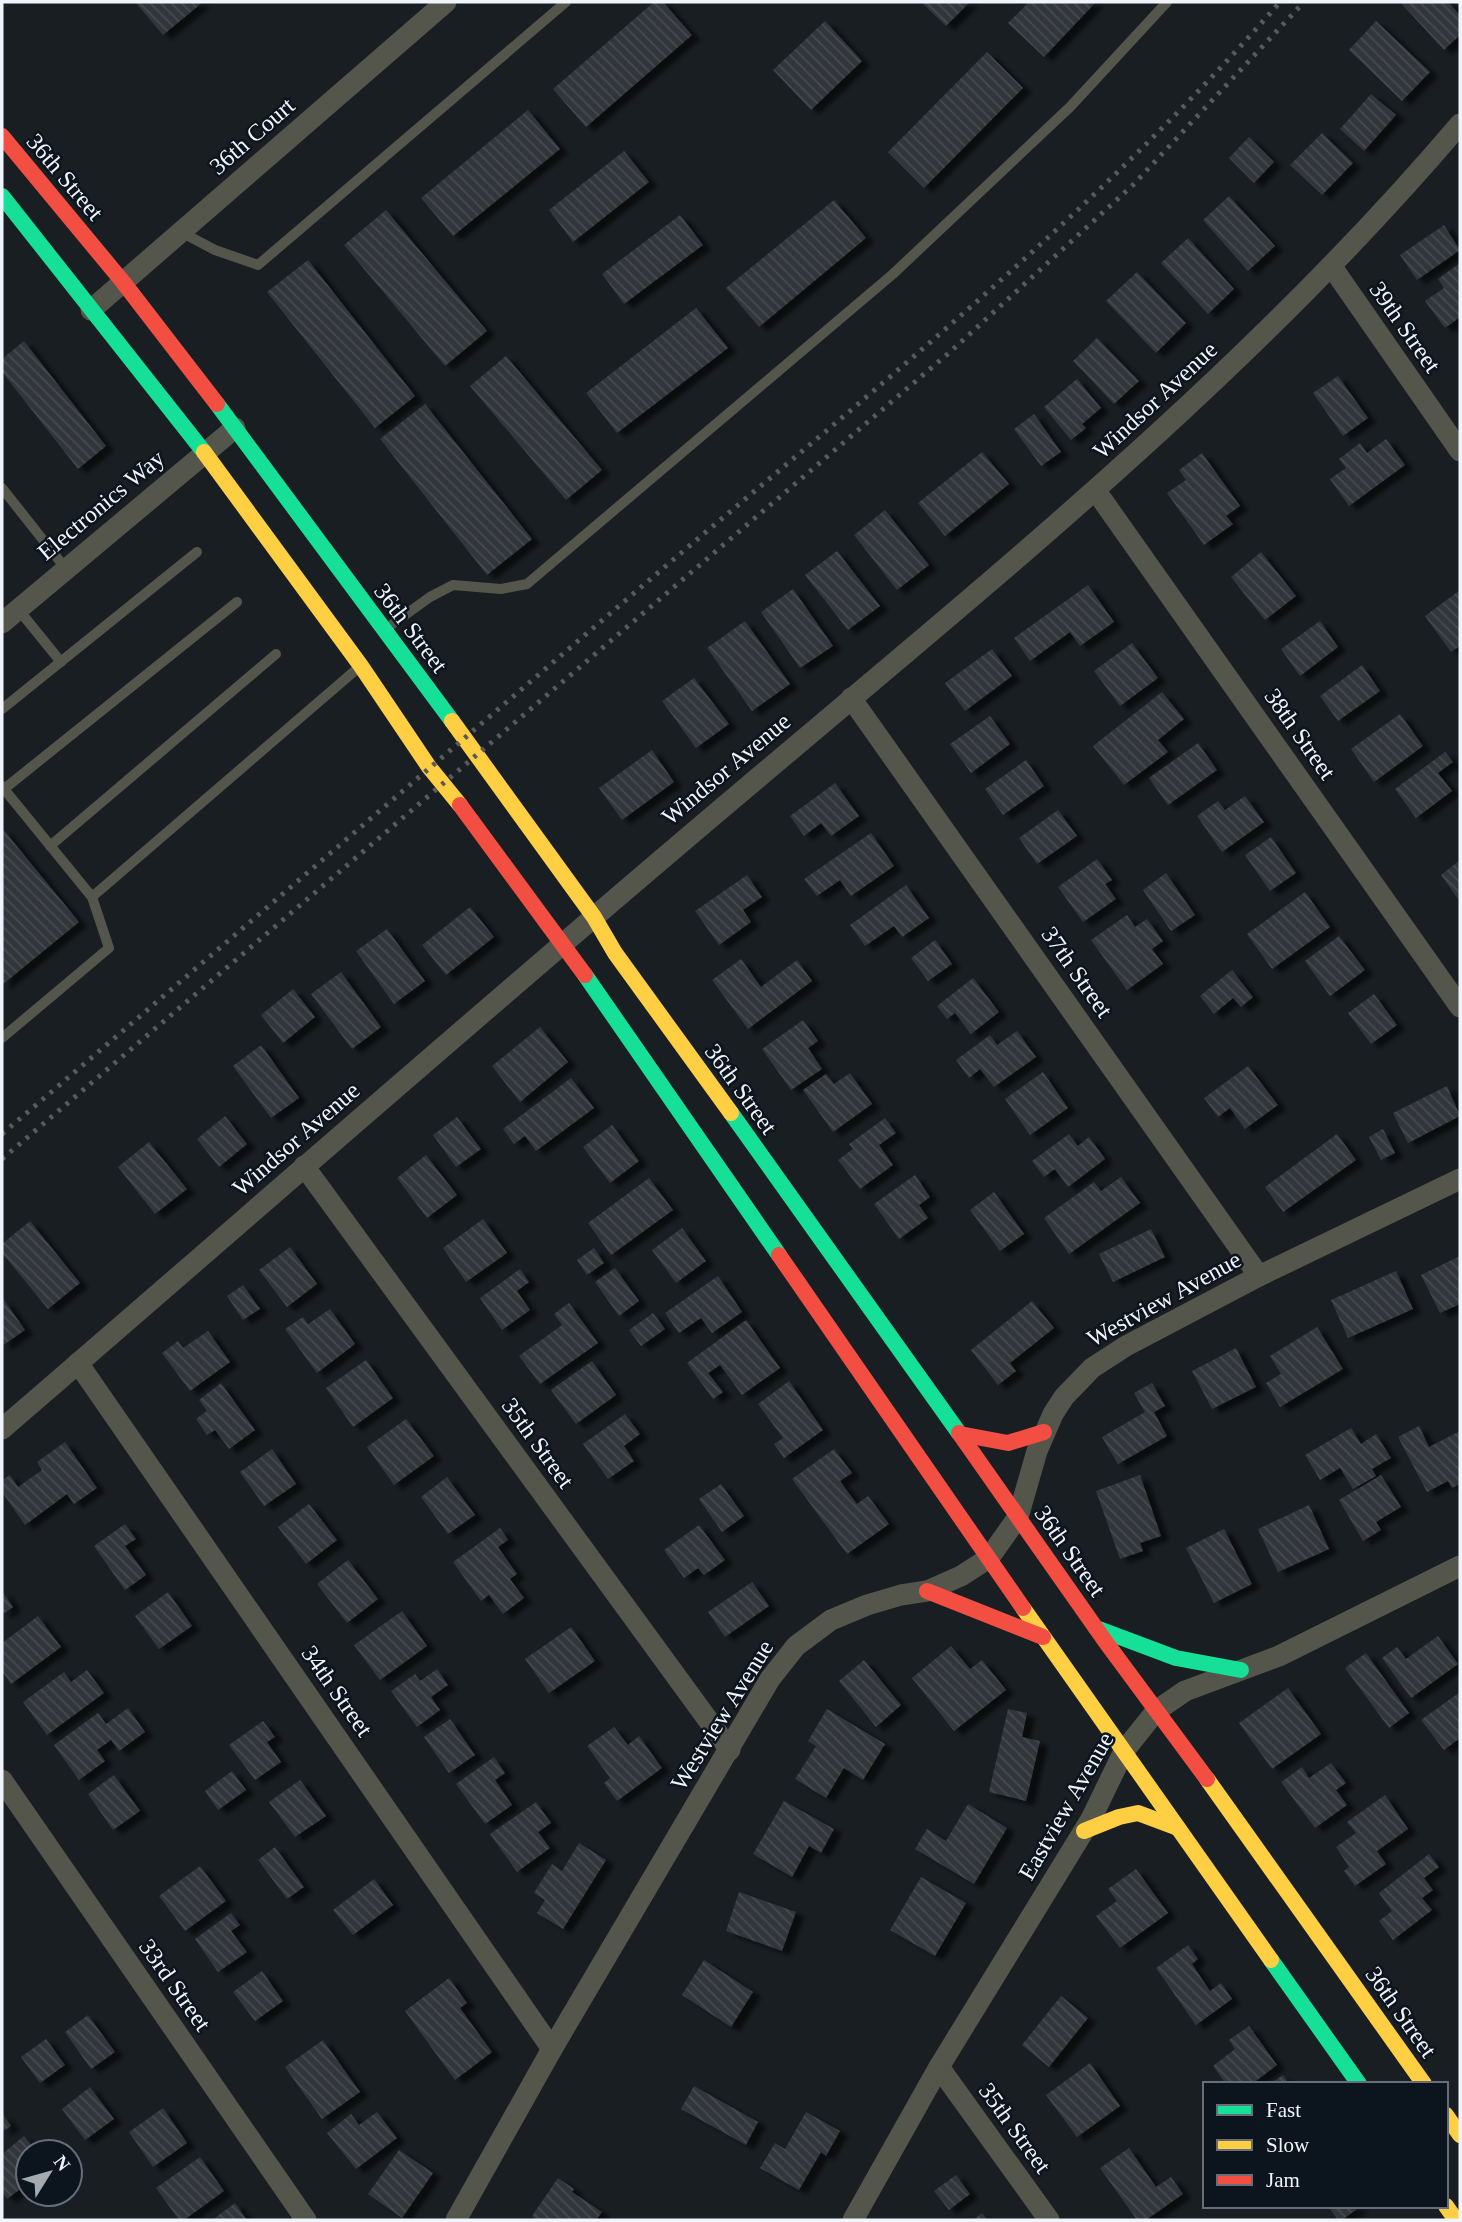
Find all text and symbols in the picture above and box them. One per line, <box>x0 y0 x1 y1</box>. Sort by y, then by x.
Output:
street label: 36th Court <box>204 92 300 180</box>
street label: 36th Street <box>21 129 109 226</box>
street label: 39th Street <box>1364 277 1446 378</box>
street label: Windsor Avenue <box>1088 336 1222 464</box>
street label: Electronics Way <box>33 445 169 565</box>
street label: 36th Street <box>369 578 453 678</box>
street label: 38th Street <box>1259 684 1341 785</box>
street label: Windsor Avenue <box>657 708 795 830</box>
street label: 37th Street <box>1036 922 1118 1023</box>
street label: 36th Street <box>700 1039 782 1139</box>
street label: Windsor Avenue <box>227 1077 365 1201</box>
street label: Westview Avenue <box>1083 1246 1245 1352</box>
street label: 35th Street <box>497 1393 579 1493</box>
street label: 36th Street <box>1029 1501 1111 1602</box>
street label: Westview Avenue <box>666 1635 778 1795</box>
street label: 34th Street <box>296 1641 378 1742</box>
street label: Eastview Avenue <box>1013 1728 1119 1884</box>
street label: 33rd Street <box>134 1934 216 2036</box>
street label: 36th Street <box>1360 1962 1442 2063</box>
street label: 35th Street <box>974 2078 1056 2178</box>
legend <box>1203 2082 1448 2208</box>
text: Fast <box>1266 2098 1301 2122</box>
text: Slow <box>1266 2133 1310 2157</box>
north arrow <box>14 2138 84 2208</box>
text: N <box>50 2151 75 2175</box>
text: Jam <box>1266 2168 1300 2192</box>

